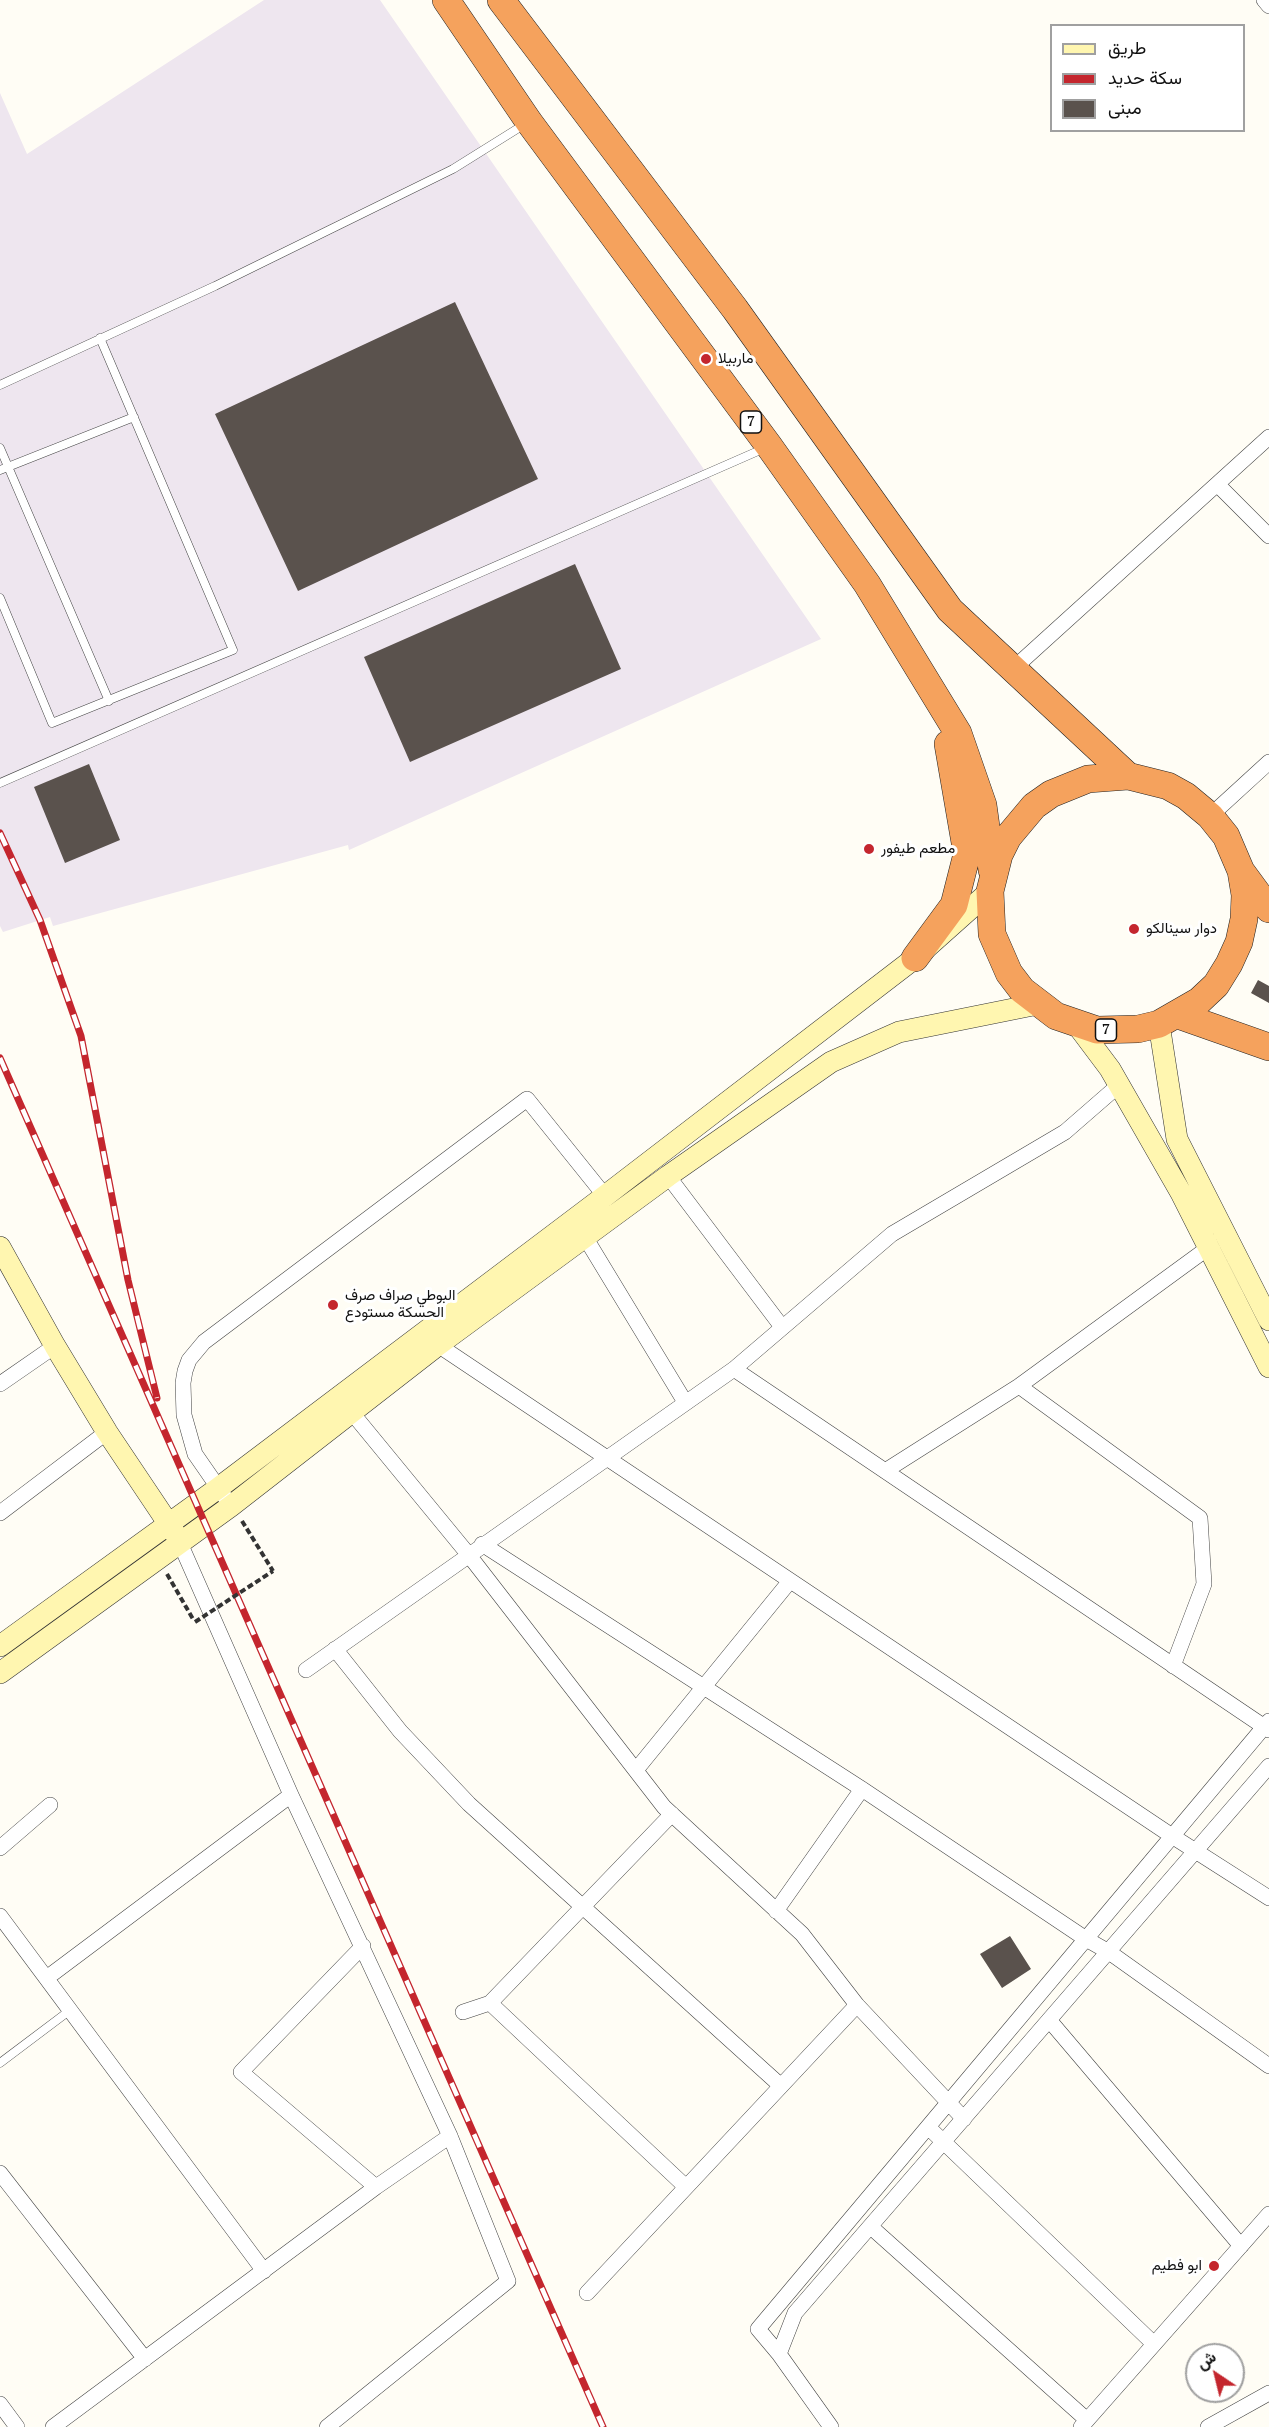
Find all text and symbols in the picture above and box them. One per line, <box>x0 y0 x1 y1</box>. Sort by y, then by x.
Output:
legend <box>1050 24 1245 132</box>
text: طريق <box>1108 35 1146 59</box>
text: سكة حديد <box>1108 65 1182 89</box>
text: مبنى <box>1108 95 1142 119</box>
place label: ماربيلا <box>718 350 754 368</box>
marker: ماربيلا <box>699 352 713 366</box>
road number: 7 <box>740 411 762 433</box>
place label: مطعم طيفور <box>881 840 955 858</box>
marker: مطعم طيفور <box>862 842 876 856</box>
place label: دوار سينالكو <box>1146 920 1217 938</box>
marker: دوار سينالكو <box>1127 922 1141 936</box>
road number: 7 <box>1096 1019 1116 1041</box>
place label: البوطي صراف صرف الحسكة مستودع <box>345 1287 456 1322</box>
marker: البوطي صراف صرف الحسكة مستودع <box>326 1298 340 1312</box>
place label: ابو فطيم <box>1152 2257 1202 2275</box>
marker: ابو فطيم <box>1207 2259 1221 2273</box>
north arrow <box>1185 2343 1245 2403</box>
text: ش <box>1192 2345 1220 2374</box>

